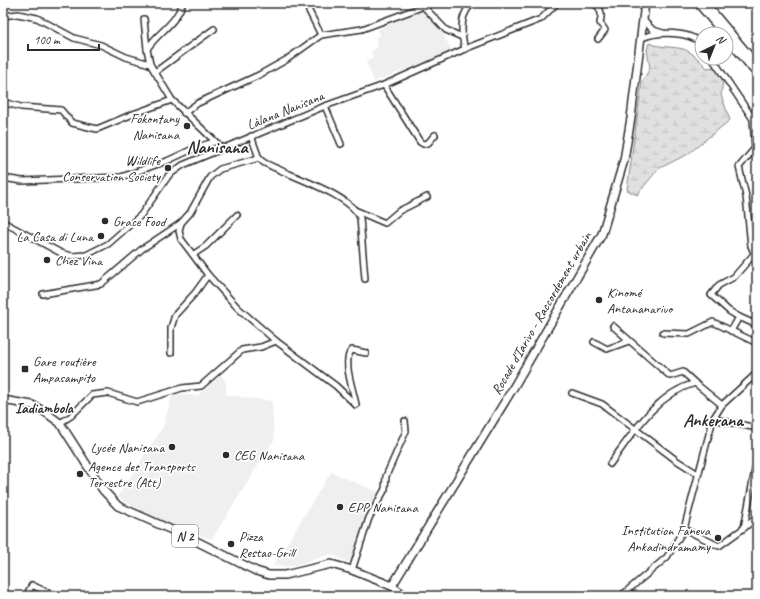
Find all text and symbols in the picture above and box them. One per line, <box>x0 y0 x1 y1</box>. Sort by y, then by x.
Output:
scale bar <box>28 26 99 52</box>
north arrow <box>694 26 734 66</box>
text: N <box>714 31 730 48</box>
text: 100 m <box>34 32 61 48</box>
street label: Làlana Nanisana <box>244 87 327 134</box>
place label: Fokontany Nanisana <box>130 110 180 143</box>
marker: Fokontany Nanisana <box>182 121 192 131</box>
district label: Nanisana <box>186 136 250 158</box>
place label: Wildlife Conservation Society <box>62 152 161 185</box>
marker: Wildlife Conservation Society <box>163 163 173 173</box>
place label: Grace Food <box>113 213 168 230</box>
marker: Grace Food <box>100 216 110 226</box>
place label: La Casa di Luna <box>17 228 94 245</box>
street label: Rocade d'Iarivo - Raccordement urbain <box>488 228 596 398</box>
marker: La Casa di Luna <box>96 231 106 241</box>
place label: Chez Vina <box>55 252 103 269</box>
marker: Chez Vina <box>42 255 52 265</box>
place label: Kinomé Antananarivo <box>607 284 674 317</box>
marker: Kinomé Antananarivo <box>594 295 604 305</box>
place label: Gare routière Ampasampito <box>33 353 97 386</box>
marker: Gare routière Ampasampito <box>20 364 30 374</box>
district label: Iadiambola <box>15 399 75 418</box>
district label: Ankerana <box>683 409 744 431</box>
place label: Lycée Nanisana <box>90 439 165 456</box>
marker: Lycée Nanisana <box>167 442 177 452</box>
place label: CEG Nanisana <box>234 447 305 464</box>
marker: CEG Nanisana <box>221 450 231 460</box>
place label: Agence des Transports Terrestre (Att) <box>88 458 196 491</box>
marker: Agence des Transports Terrestre (Att) <box>75 469 85 479</box>
place label: EPP Nanisana <box>348 499 419 516</box>
marker: EPP Nanisana <box>335 502 345 512</box>
place label: Institution Faneva Ankadindramamy <box>621 522 711 555</box>
road number: N 2 <box>172 525 198 547</box>
place label: Pizza Restao-Grill <box>239 528 297 561</box>
marker: Institution Faneva Ankadindramamy <box>713 533 723 543</box>
marker: Pizza Restao-Grill <box>226 539 236 549</box>

